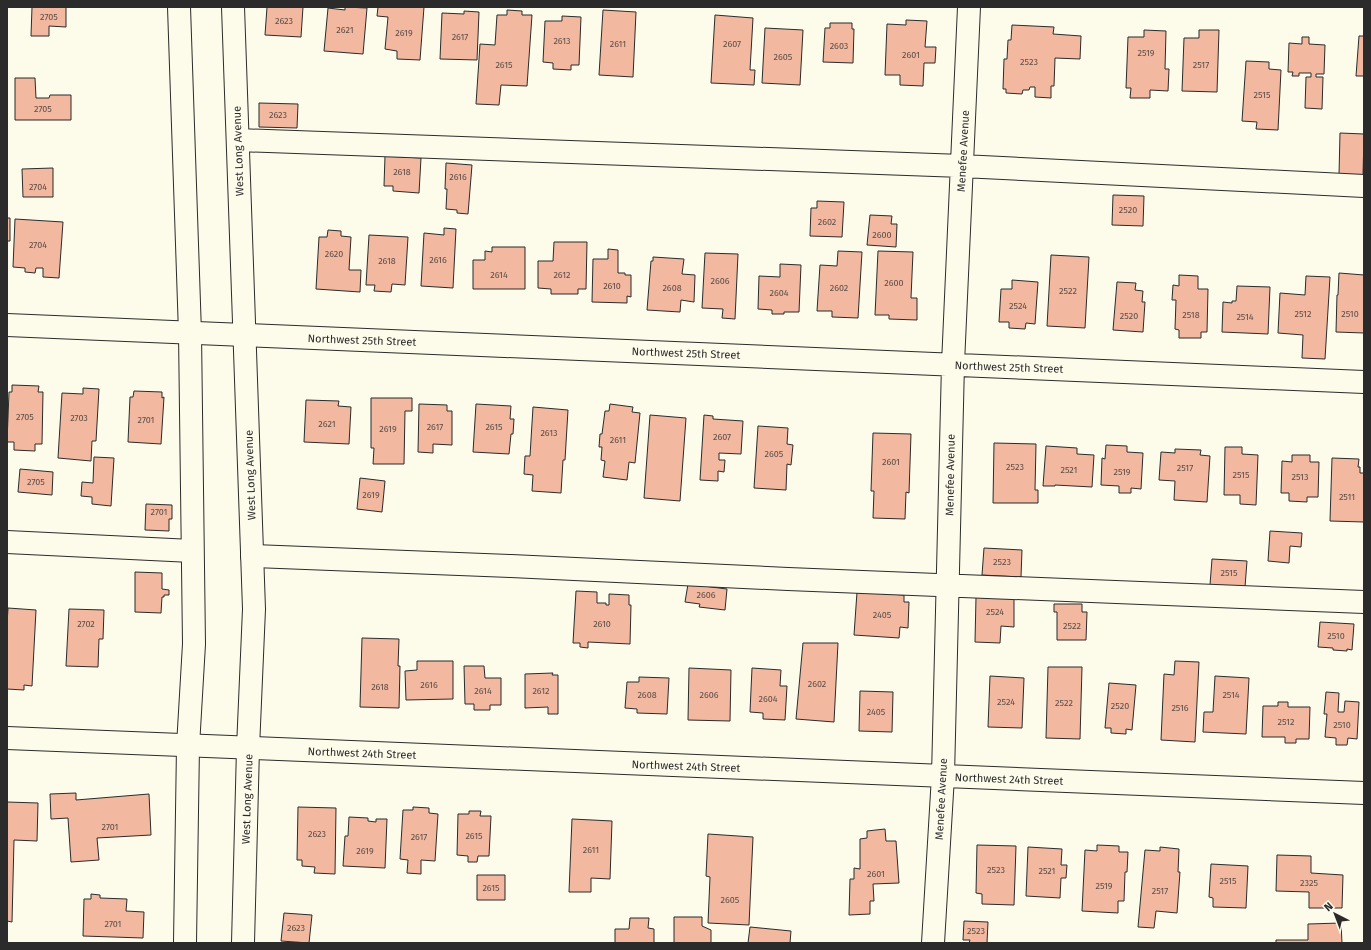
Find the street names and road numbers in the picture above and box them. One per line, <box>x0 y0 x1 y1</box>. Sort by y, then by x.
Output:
street label: West Long Avenue <box>230 106 247 196</box>
street label: Menefee Avenue <box>955 110 972 192</box>
street label: Northwest 25th Street <box>308 332 416 349</box>
street label: Northwest 25th Street <box>632 345 740 362</box>
street label: Northwest 25th Street <box>955 359 1063 376</box>
street label: West Long Avenue <box>242 430 259 520</box>
street label: Menefee Avenue <box>943 434 958 516</box>
street label: Northwest 24th Street <box>307 745 417 762</box>
street label: West Long Avenue <box>239 754 256 844</box>
street label: Northwest 24th Street <box>631 758 741 775</box>
street label: Menefee Avenue <box>933 758 950 840</box>
street label: Northwest 24th Street <box>954 771 1064 788</box>

